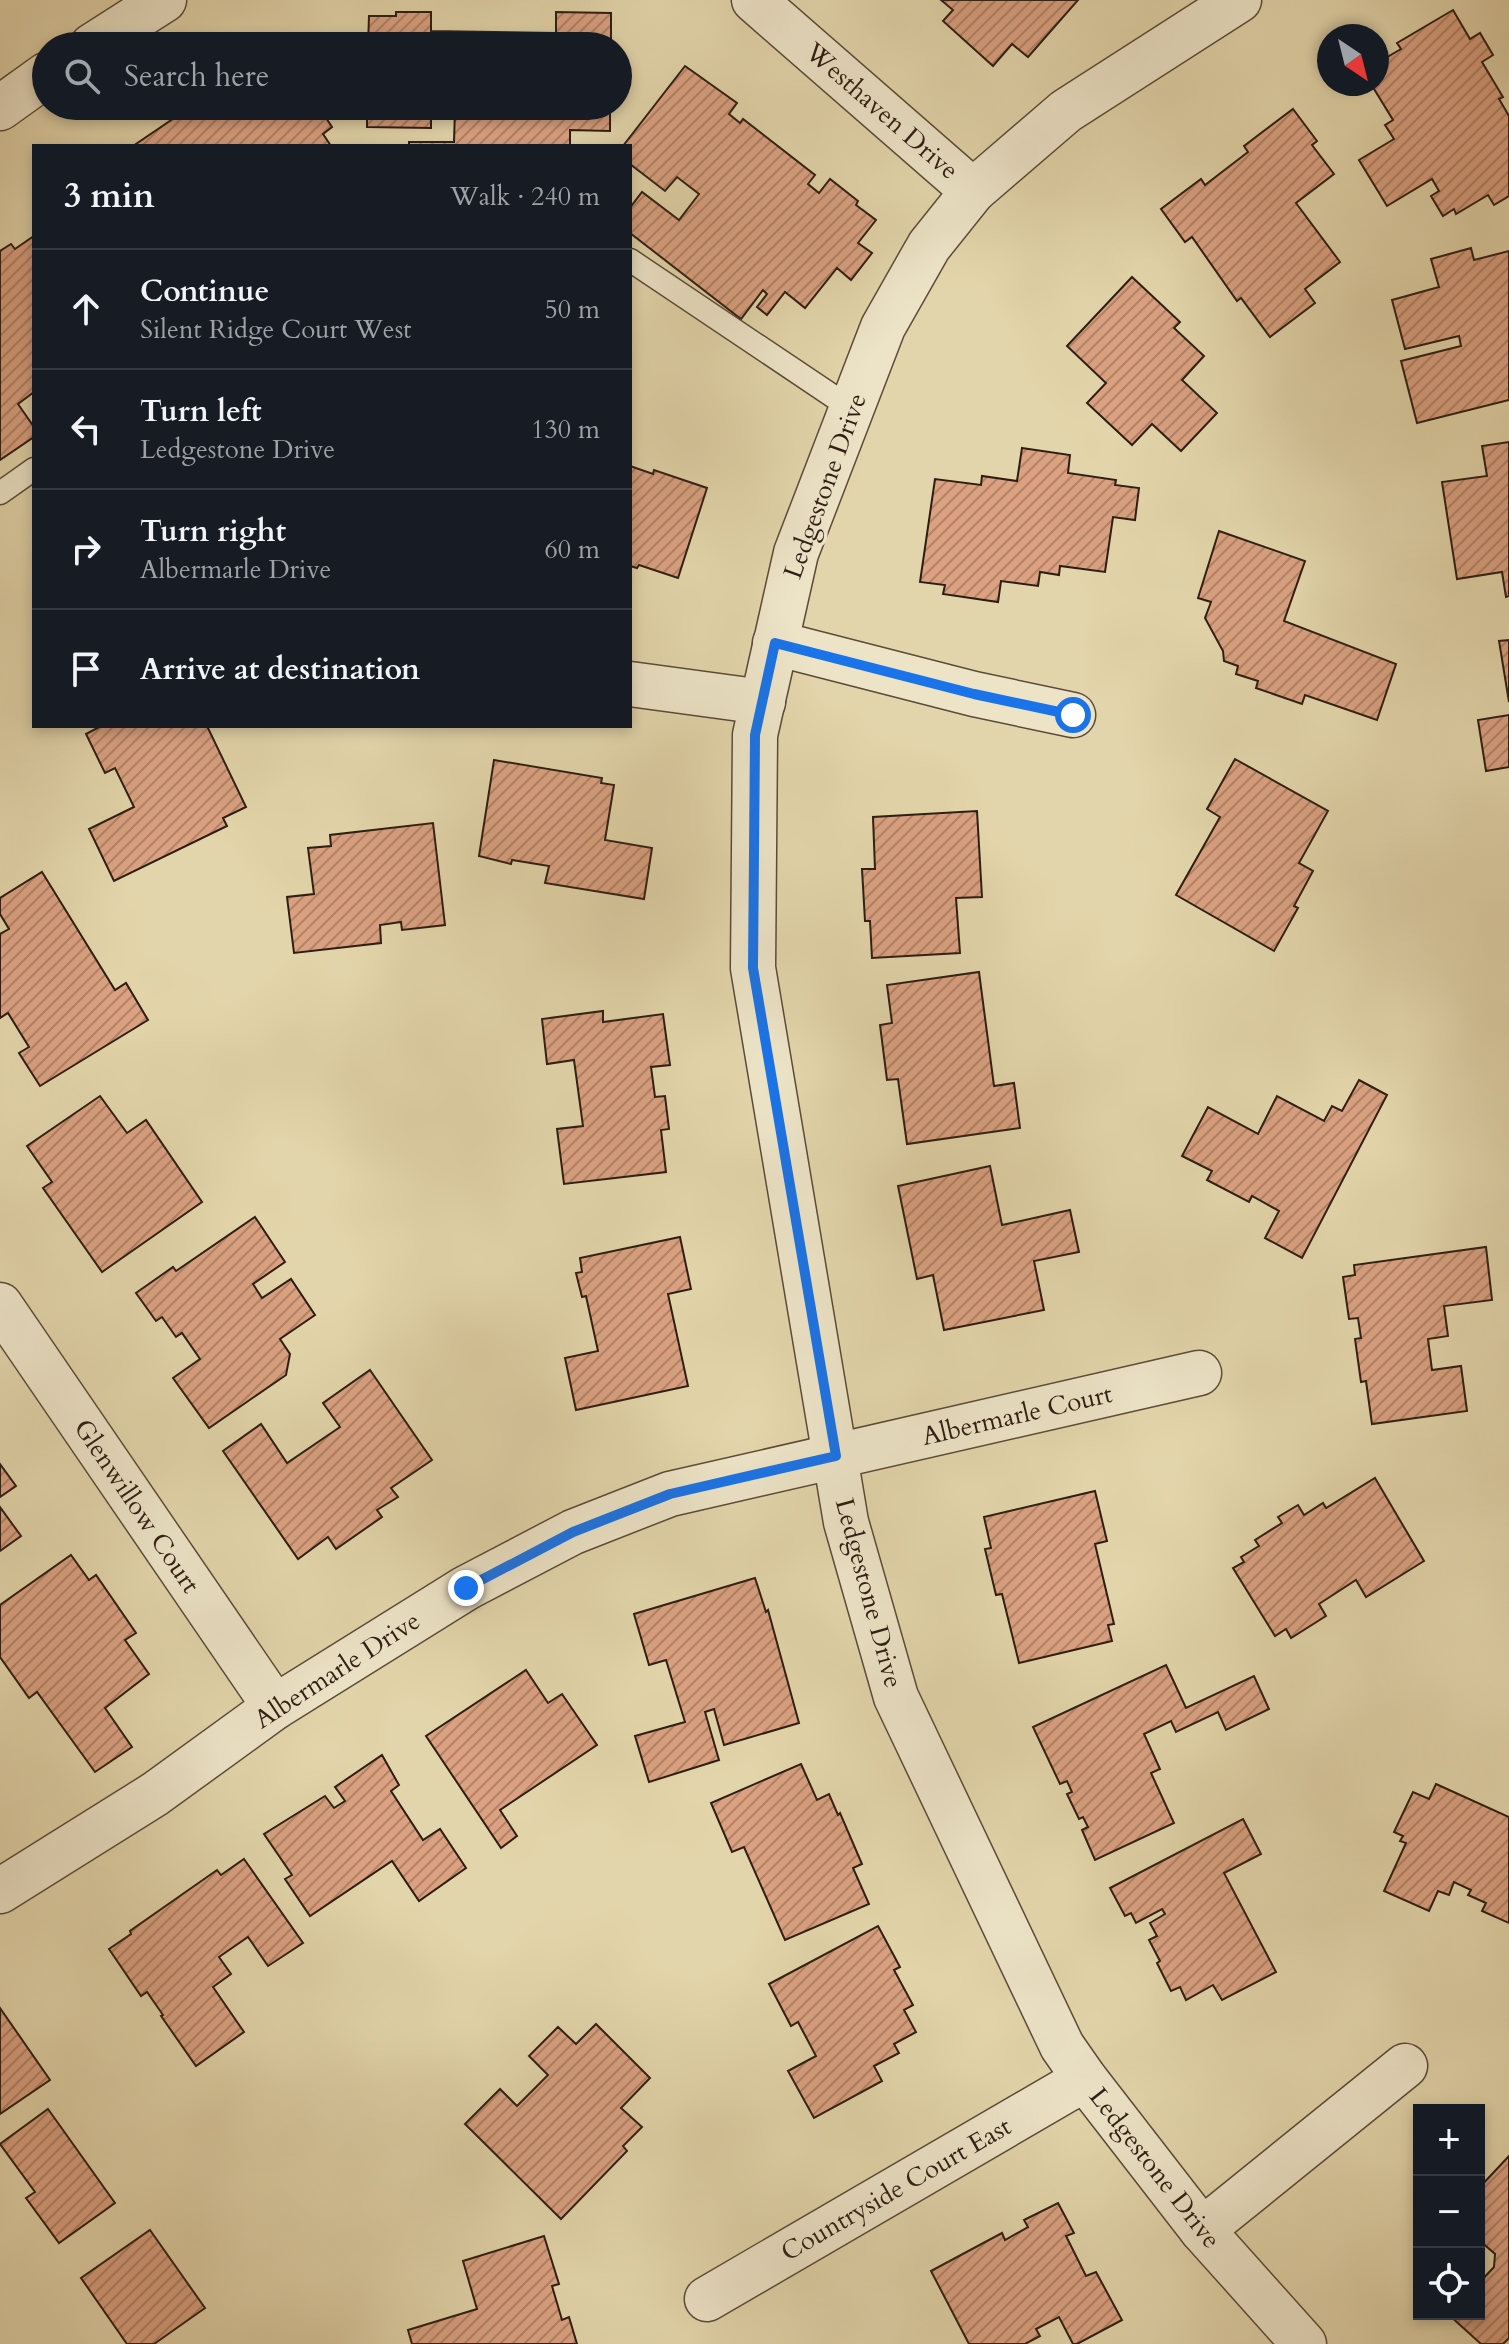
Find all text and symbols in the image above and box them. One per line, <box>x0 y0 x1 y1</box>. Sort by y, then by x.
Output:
north arrow <box>1317 24 1389 96</box>
search box <box>32 32 632 120</box>
street label: Westhaven Drive <box>797 34 966 187</box>
icon: search <box>60 54 104 98</box>
text: Search here <box>124 56 269 97</box>
text: 3 min <box>64 173 155 219</box>
text: Walk · 240 m <box>450 179 600 214</box>
text: Continue <box>140 271 269 312</box>
icon: ahead <box>64 287 108 331</box>
text: 50 m <box>544 292 600 327</box>
text: Silent Ridge Court West <box>140 312 412 347</box>
street label: Ledgestone Drive <box>775 388 875 584</box>
text: Turn left <box>140 391 262 432</box>
icon: left <box>64 407 108 451</box>
text: 130 m <box>531 412 600 447</box>
text: Ledgestone Drive <box>140 432 335 467</box>
text: Turn right <box>140 511 286 552</box>
icon: right <box>64 527 108 571</box>
text: 60 m <box>544 532 600 567</box>
text: Albermarle Drive <box>140 552 331 587</box>
icon: arrive <box>64 647 108 691</box>
text: Arrive at destination <box>140 649 420 690</box>
route start <box>1055 697 1091 733</box>
street label: Albermarle Court <box>918 1376 1116 1454</box>
street label: Glenwillow Court <box>66 1412 208 1600</box>
street label: Ledgestone Drive <box>827 1494 911 1692</box>
route end <box>448 1570 484 1606</box>
street label: Albermarle Drive <box>247 1603 427 1737</box>
street label: Ledgestone Drive <box>1081 2080 1229 2256</box>
map controls <box>1413 2104 1485 2320</box>
button: + <box>1413 2104 1485 2176</box>
street label: Countryside Court East <box>775 2109 1017 2269</box>
button: − <box>1413 2176 1485 2248</box>
button: locate <box>1413 2248 1485 2320</box>

